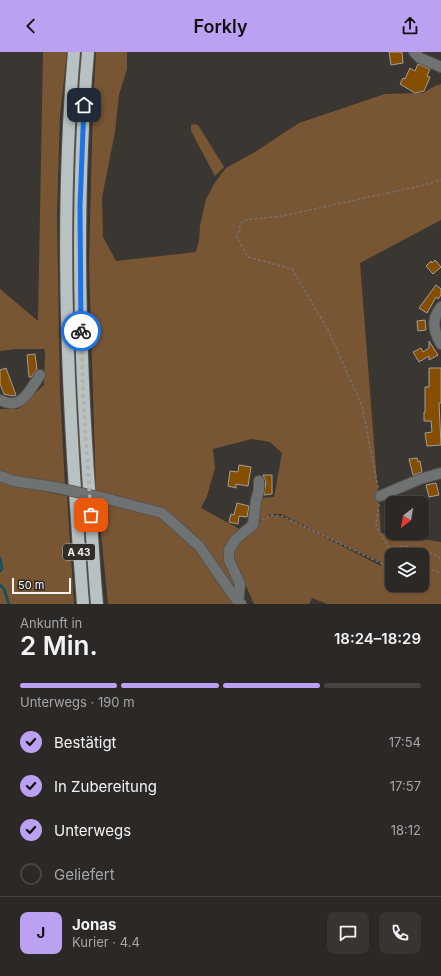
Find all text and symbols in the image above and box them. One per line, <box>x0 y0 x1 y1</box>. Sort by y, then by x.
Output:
icon: back <box>20 15 42 37</box>
icon: share <box>399 15 421 37</box>
text: Forkly <box>193 16 248 37</box>
pin <box>67 88 101 122</box>
icon: home <box>73 94 95 116</box>
courier <box>61 311 101 351</box>
icon: bike <box>70 320 92 342</box>
north arrow <box>385 496 429 540</box>
map controls <box>385 496 429 592</box>
pin <box>74 498 108 532</box>
icon: bag <box>80 504 102 526</box>
road number: A 43 <box>63 544 95 560</box>
button: layers <box>385 548 429 592</box>
scale bar <box>12 576 71 595</box>
text: 50 m <box>18 578 44 592</box>
text: Ankunft in <box>20 615 82 631</box>
text: 18:24–18:29 <box>334 629 421 648</box>
text: 2 Min. <box>20 630 98 661</box>
text: Unterwegs · 190 m <box>20 694 135 710</box>
icon: check <box>20 731 42 753</box>
text: Bestätigt <box>54 733 117 752</box>
text: 17:54 <box>389 734 421 750</box>
icon: check <box>20 775 42 797</box>
text: In Zubereitung <box>54 777 157 796</box>
text: 17:57 <box>390 778 421 794</box>
icon: check <box>20 819 42 841</box>
text: Unterwegs <box>54 821 131 840</box>
text: 18:12 <box>391 822 421 838</box>
text: Geliefert <box>54 865 115 884</box>
button: chat <box>327 912 369 954</box>
button: phone <box>379 912 421 954</box>
text: Jonas <box>72 915 116 934</box>
text: J <box>37 923 45 942</box>
text: Kurier · 4.4 <box>72 934 140 950</box>

